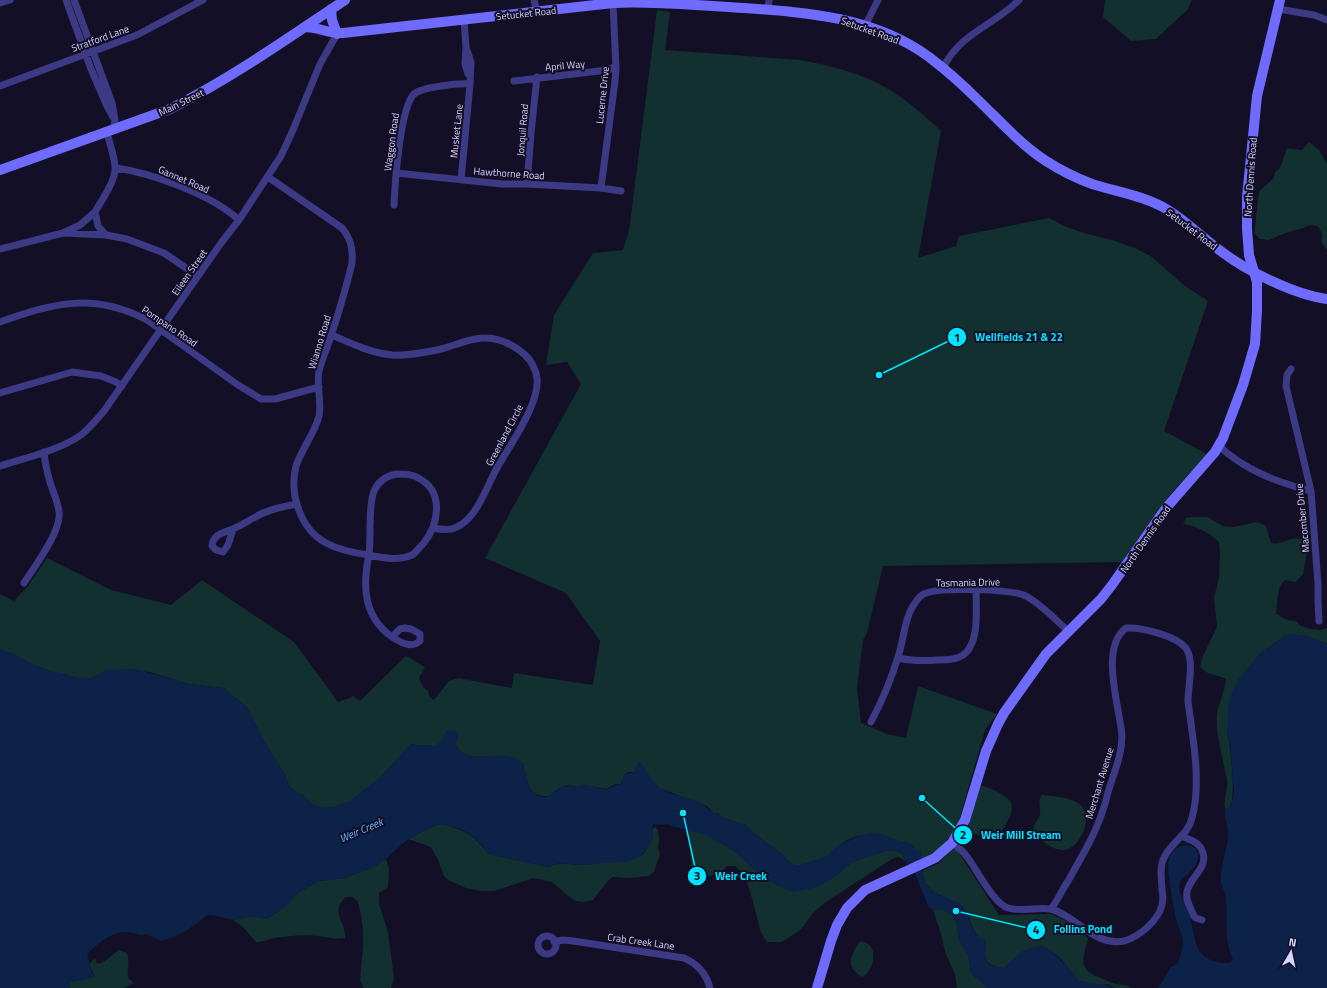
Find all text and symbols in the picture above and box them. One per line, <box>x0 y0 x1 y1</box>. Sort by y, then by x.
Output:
street label: Setucket Road <box>495 3 557 24</box>
street label: Setucket Road <box>839 13 901 48</box>
street label: Stratford Lane <box>69 21 131 56</box>
street label: April Way <box>545 56 586 75</box>
street label: Lucerne Drive <box>592 66 613 124</box>
street label: Main Street <box>156 85 207 120</box>
street label: Musket Lane <box>446 103 467 159</box>
street label: Jonquil Road <box>513 103 532 157</box>
street label: Waggon Road <box>380 112 403 172</box>
street label: North Dennis Road <box>1240 137 1261 217</box>
street label: Gannet Road <box>156 162 212 197</box>
street label: Hawthorne Road <box>473 164 545 183</box>
street label: Setucket Road <box>1163 205 1220 254</box>
street label: Eileen Street <box>168 246 211 298</box>
street label: Pompano Road <box>139 302 201 351</box>
street label: Wianno Road <box>304 313 335 371</box>
callout: Wellfields 21 & 22 <box>947 326 1071 349</box>
text: 1 <box>954 328 960 347</box>
text: Wellfields 21 & 22 <box>975 329 1063 345</box>
street label: Greenland Circle <box>482 402 527 469</box>
street label: Macomber Drive <box>1291 483 1314 553</box>
street label: North Dennis Road <box>1116 502 1174 576</box>
street label: Tasmania Drive <box>936 574 1000 591</box>
street label: Merchant Avenue <box>1082 746 1117 821</box>
water label: Weir Creek <box>337 813 386 846</box>
callout: Weir Mill Stream <box>953 823 1070 846</box>
text: 2 <box>960 825 966 844</box>
text: Weir Mill Stream <box>981 827 1061 843</box>
callout: Weir Creek <box>687 865 775 888</box>
text: 3 <box>694 866 700 885</box>
text: Weir Creek <box>715 868 767 884</box>
callout: Follins Pond <box>1026 918 1120 941</box>
text: 4 <box>1033 920 1040 939</box>
text: Follins Pond <box>1054 921 1112 937</box>
street label: Crab Creek Lane <box>607 929 675 954</box>
north arrow <box>1271 932 1311 972</box>
text: N <box>1288 934 1298 951</box>

